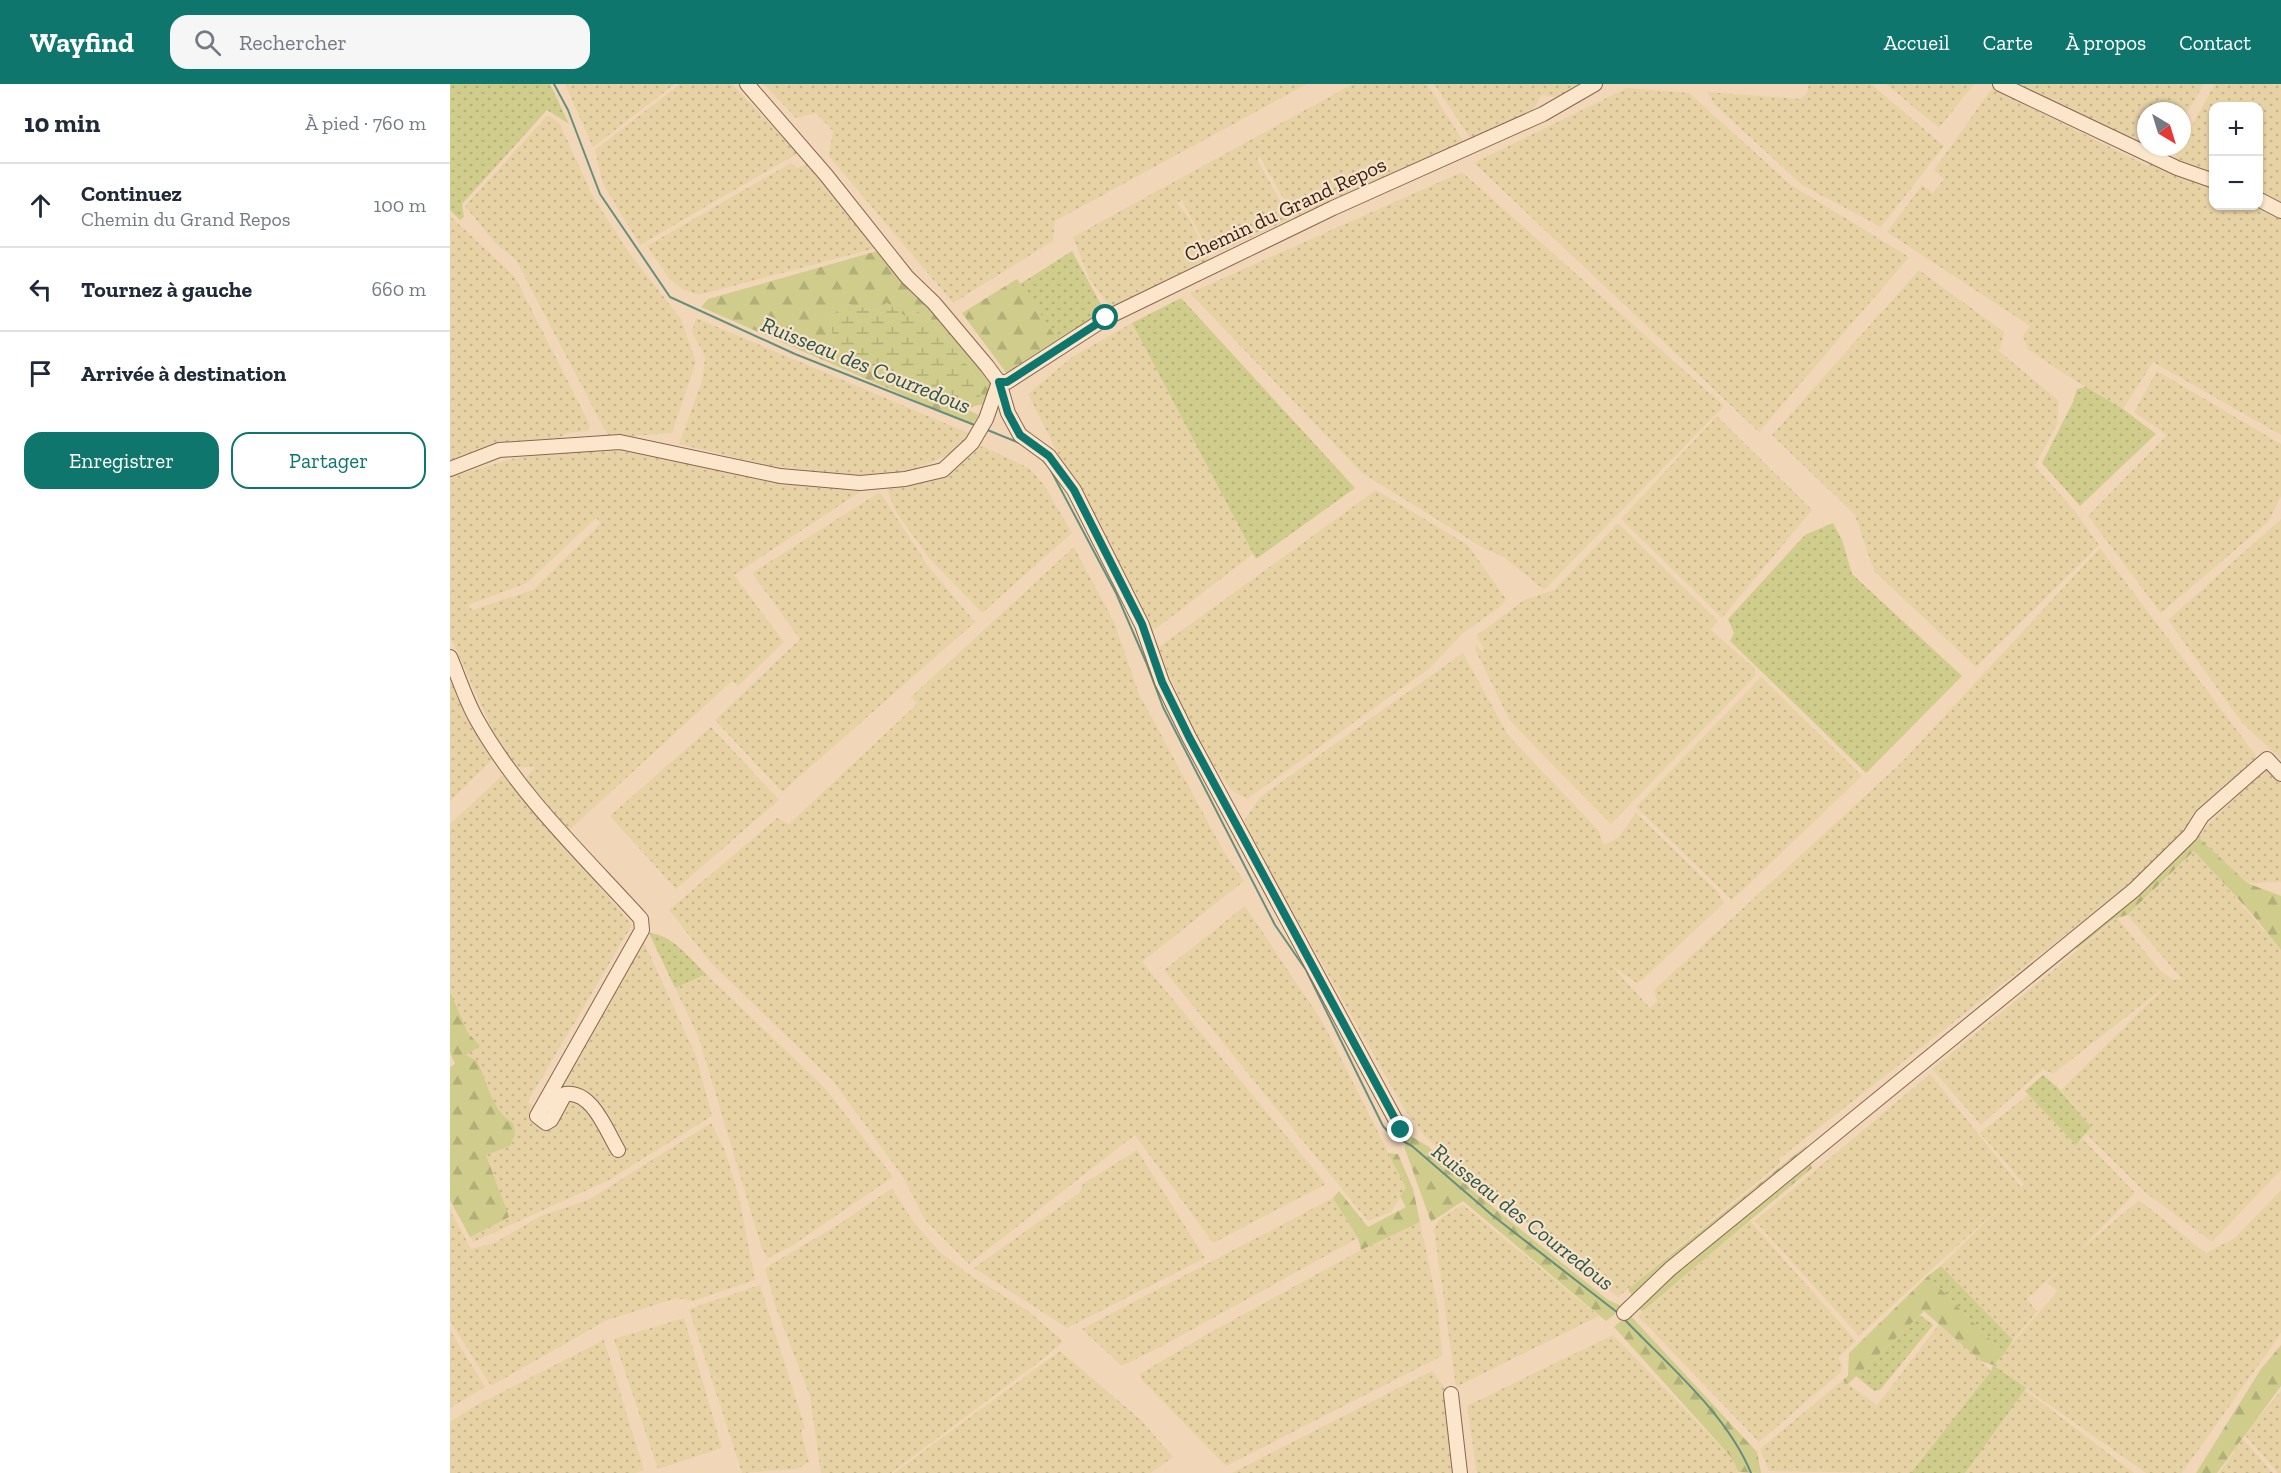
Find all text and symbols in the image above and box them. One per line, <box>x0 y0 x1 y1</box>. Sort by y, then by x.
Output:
search box <box>170 15 590 69</box>
text: Wayfind <box>30 26 134 59</box>
icon: search <box>191 26 224 59</box>
text: Rechercher <box>239 29 347 56</box>
text: Accueil <box>1884 30 1950 55</box>
text: Carte <box>1983 30 2033 55</box>
text: À propos <box>2066 30 2146 55</box>
text: Contact <box>2179 30 2251 55</box>
north arrow <box>2137 102 2191 156</box>
map controls <box>2209 102 2263 210</box>
button: + <box>2209 102 2263 156</box>
text: 10 min <box>24 107 100 139</box>
text: À pied · 760 m <box>305 111 426 135</box>
street label: Chemin du Grand Repos <box>1180 151 1390 267</box>
button: − <box>2209 156 2263 210</box>
text: Continuez <box>81 180 182 207</box>
icon: ahead <box>24 189 57 222</box>
text: 100 m <box>373 193 426 217</box>
text: Chemin du Grand Repos <box>81 207 291 231</box>
icon: left <box>24 273 57 306</box>
text: Tournez à gauche <box>81 276 252 303</box>
text: 660 m <box>371 277 426 301</box>
route start <box>1092 304 1118 330</box>
water label: Ruisseau des Courredous <box>757 311 975 419</box>
icon: arrive <box>24 357 57 390</box>
text: Arrivée à destination <box>81 360 286 387</box>
button: Enregistrer <box>24 432 219 489</box>
button: Partager <box>231 432 426 489</box>
route end <box>1387 1116 1413 1142</box>
water label: Ruisseau des Courredous <box>1427 1138 1619 1296</box>

